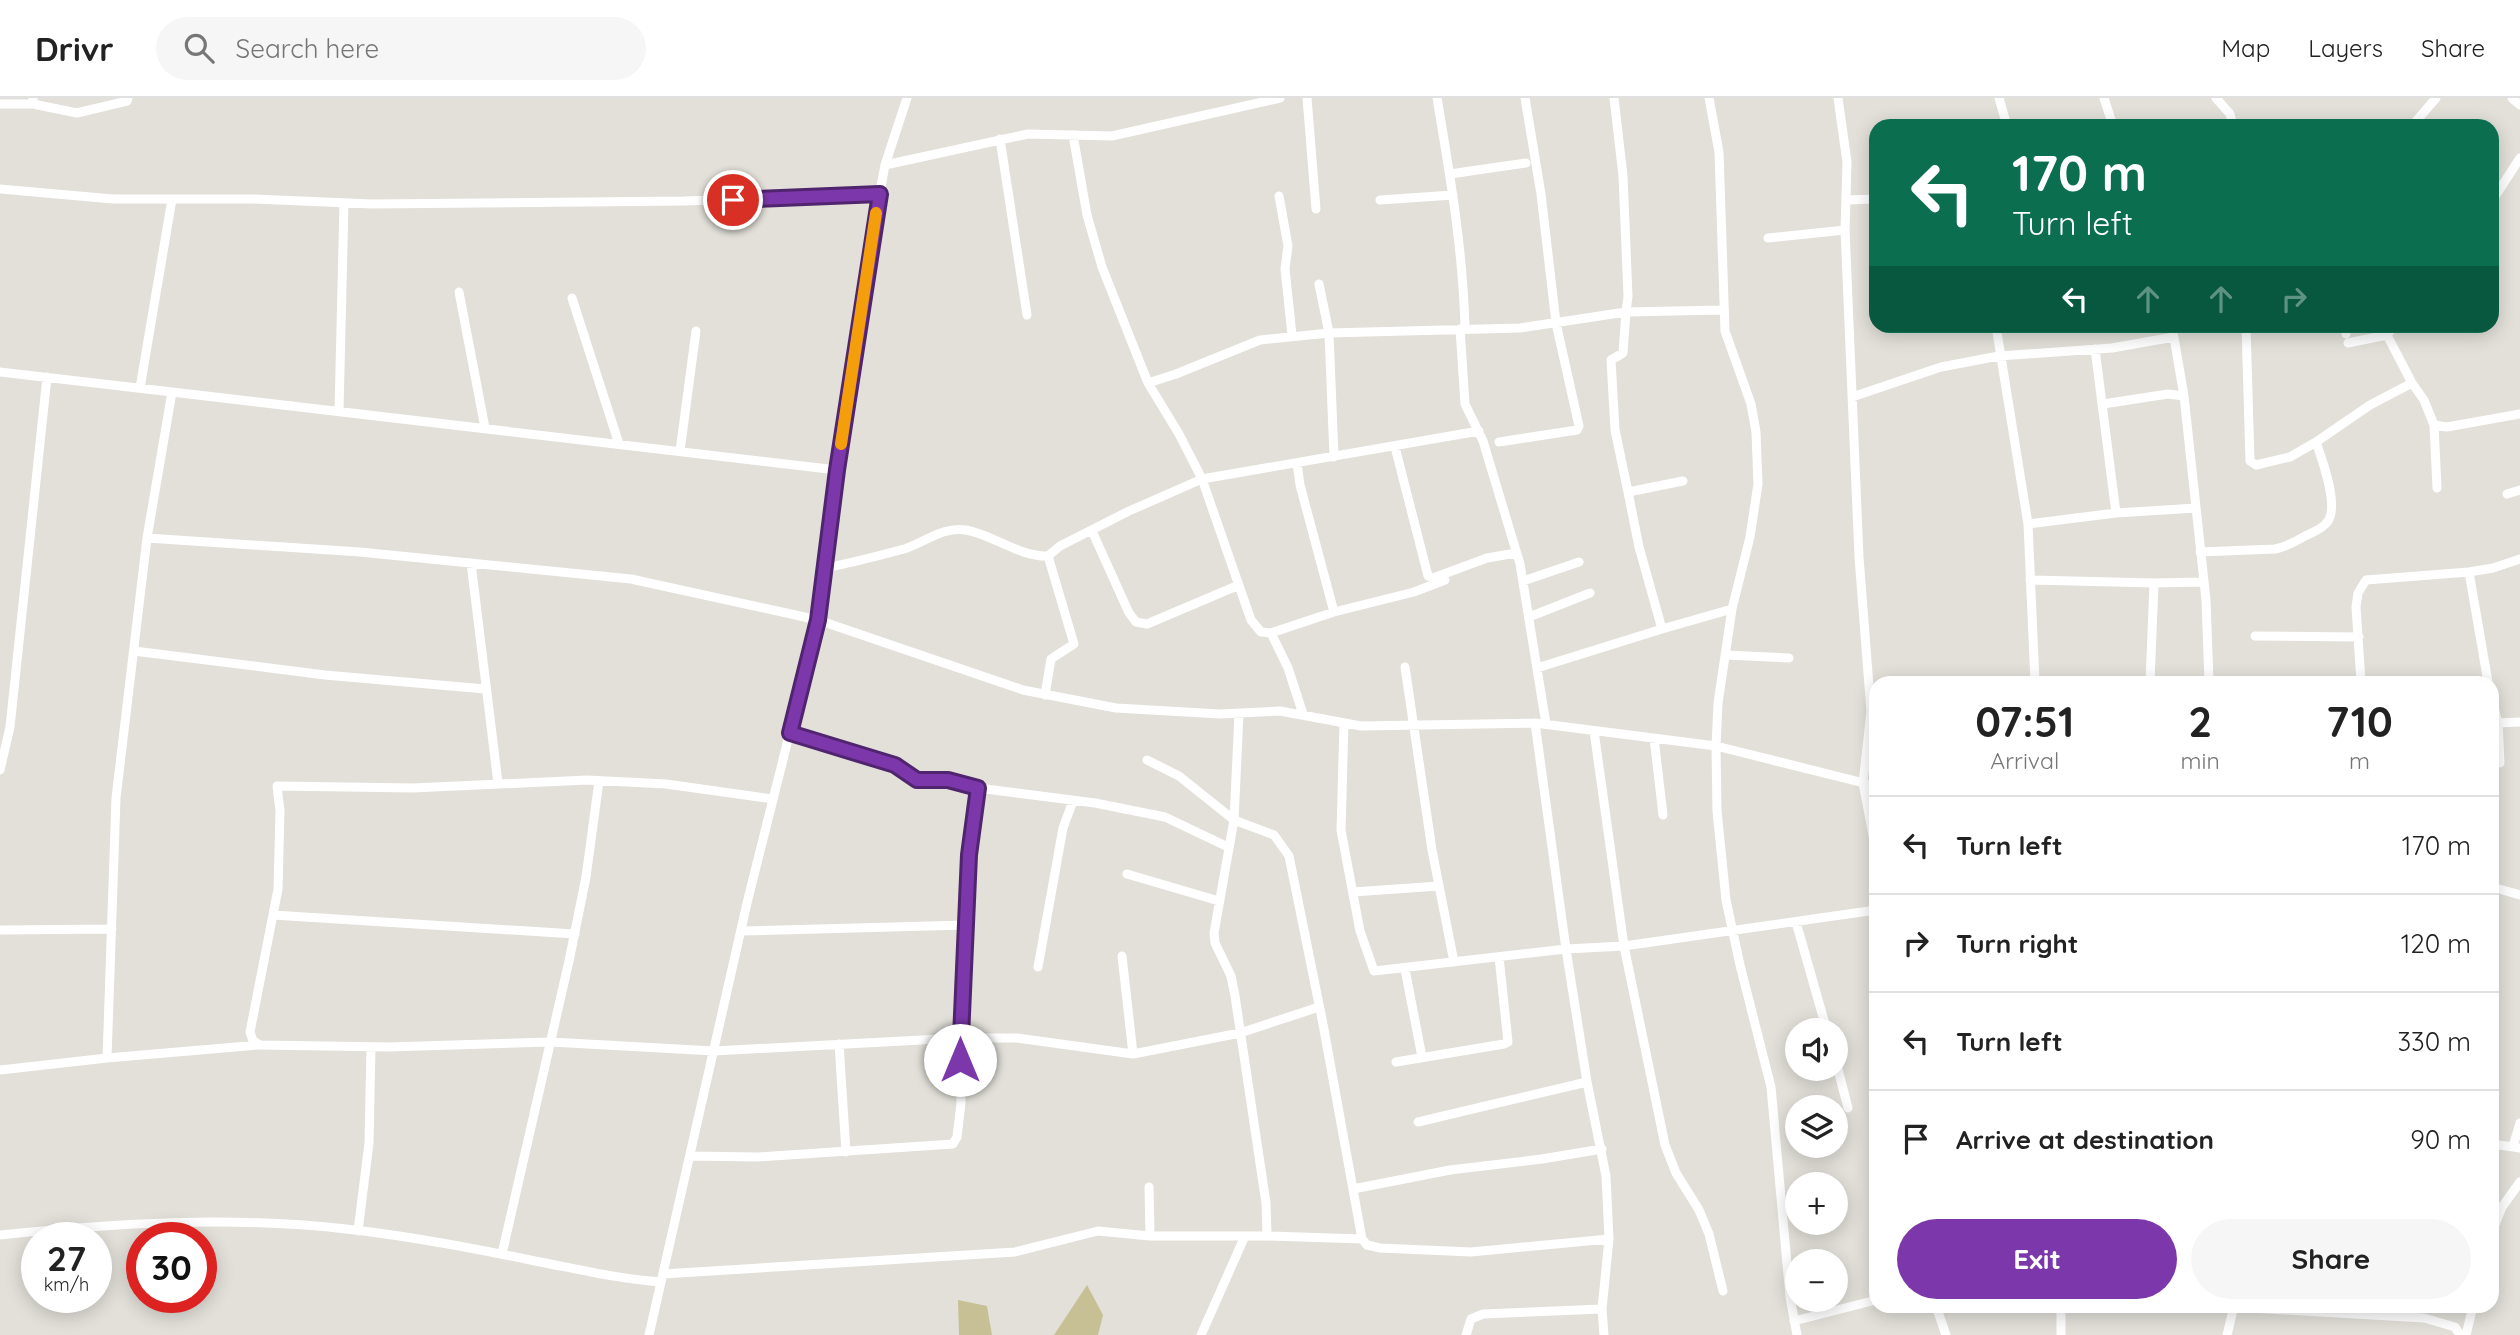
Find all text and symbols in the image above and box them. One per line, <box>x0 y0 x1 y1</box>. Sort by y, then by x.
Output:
search box <box>156 17 646 80</box>
text: Drivr <box>35 28 114 69</box>
icon: search <box>180 29 218 67</box>
text: Search here <box>236 32 379 65</box>
text: Map <box>2221 33 2270 63</box>
text: Layers <box>2308 33 2383 63</box>
text: Share <box>2421 33 2485 63</box>
text: 170 m <box>2012 142 2147 203</box>
icon: left <box>1897 147 1988 238</box>
pin <box>703 170 763 230</box>
icon: arrive <box>714 181 752 219</box>
text: Turn left <box>2012 203 2133 243</box>
icon: left <box>2056 280 2094 318</box>
icon: ahead <box>2129 280 2167 318</box>
icon: ahead <box>2202 280 2240 318</box>
icon: right <box>2275 280 2313 318</box>
text: 07:51 <box>1975 695 2074 748</box>
text: 2 <box>2188 695 2212 748</box>
text: 710 <box>2326 695 2393 748</box>
text: Arrival <box>1990 746 2059 775</box>
text: min <box>2181 746 2220 775</box>
text: m <box>2349 746 2370 775</box>
icon: left <box>1897 826 1935 864</box>
text: Turn left <box>1956 829 2063 862</box>
text: 170 m <box>2402 829 2471 862</box>
icon: right <box>1897 924 1935 962</box>
text: Turn right <box>1956 927 2078 960</box>
text: 120 m <box>2401 927 2471 960</box>
map controls <box>1785 1018 1848 1312</box>
button: sound <box>1785 1018 1848 1081</box>
icon: left <box>1897 1022 1935 1060</box>
position arrow <box>923 1023 997 1097</box>
text: Turn left <box>1956 1025 2063 1058</box>
text: 330 m <box>2397 1025 2471 1058</box>
button: layers <box>1785 1095 1848 1158</box>
icon: arrive <box>1897 1120 1935 1158</box>
text: Arrive at destination <box>1956 1123 2214 1156</box>
text: 90 m <box>2410 1123 2471 1156</box>
button: + <box>1785 1172 1848 1235</box>
button: Exit <box>1897 1219 2177 1299</box>
button: Share <box>2191 1219 2471 1299</box>
speed limit sign: 30 <box>126 1222 217 1313</box>
text: 27 <box>47 1236 86 1280</box>
button: − <box>1785 1249 1848 1312</box>
text: km/h <box>44 1273 89 1296</box>

